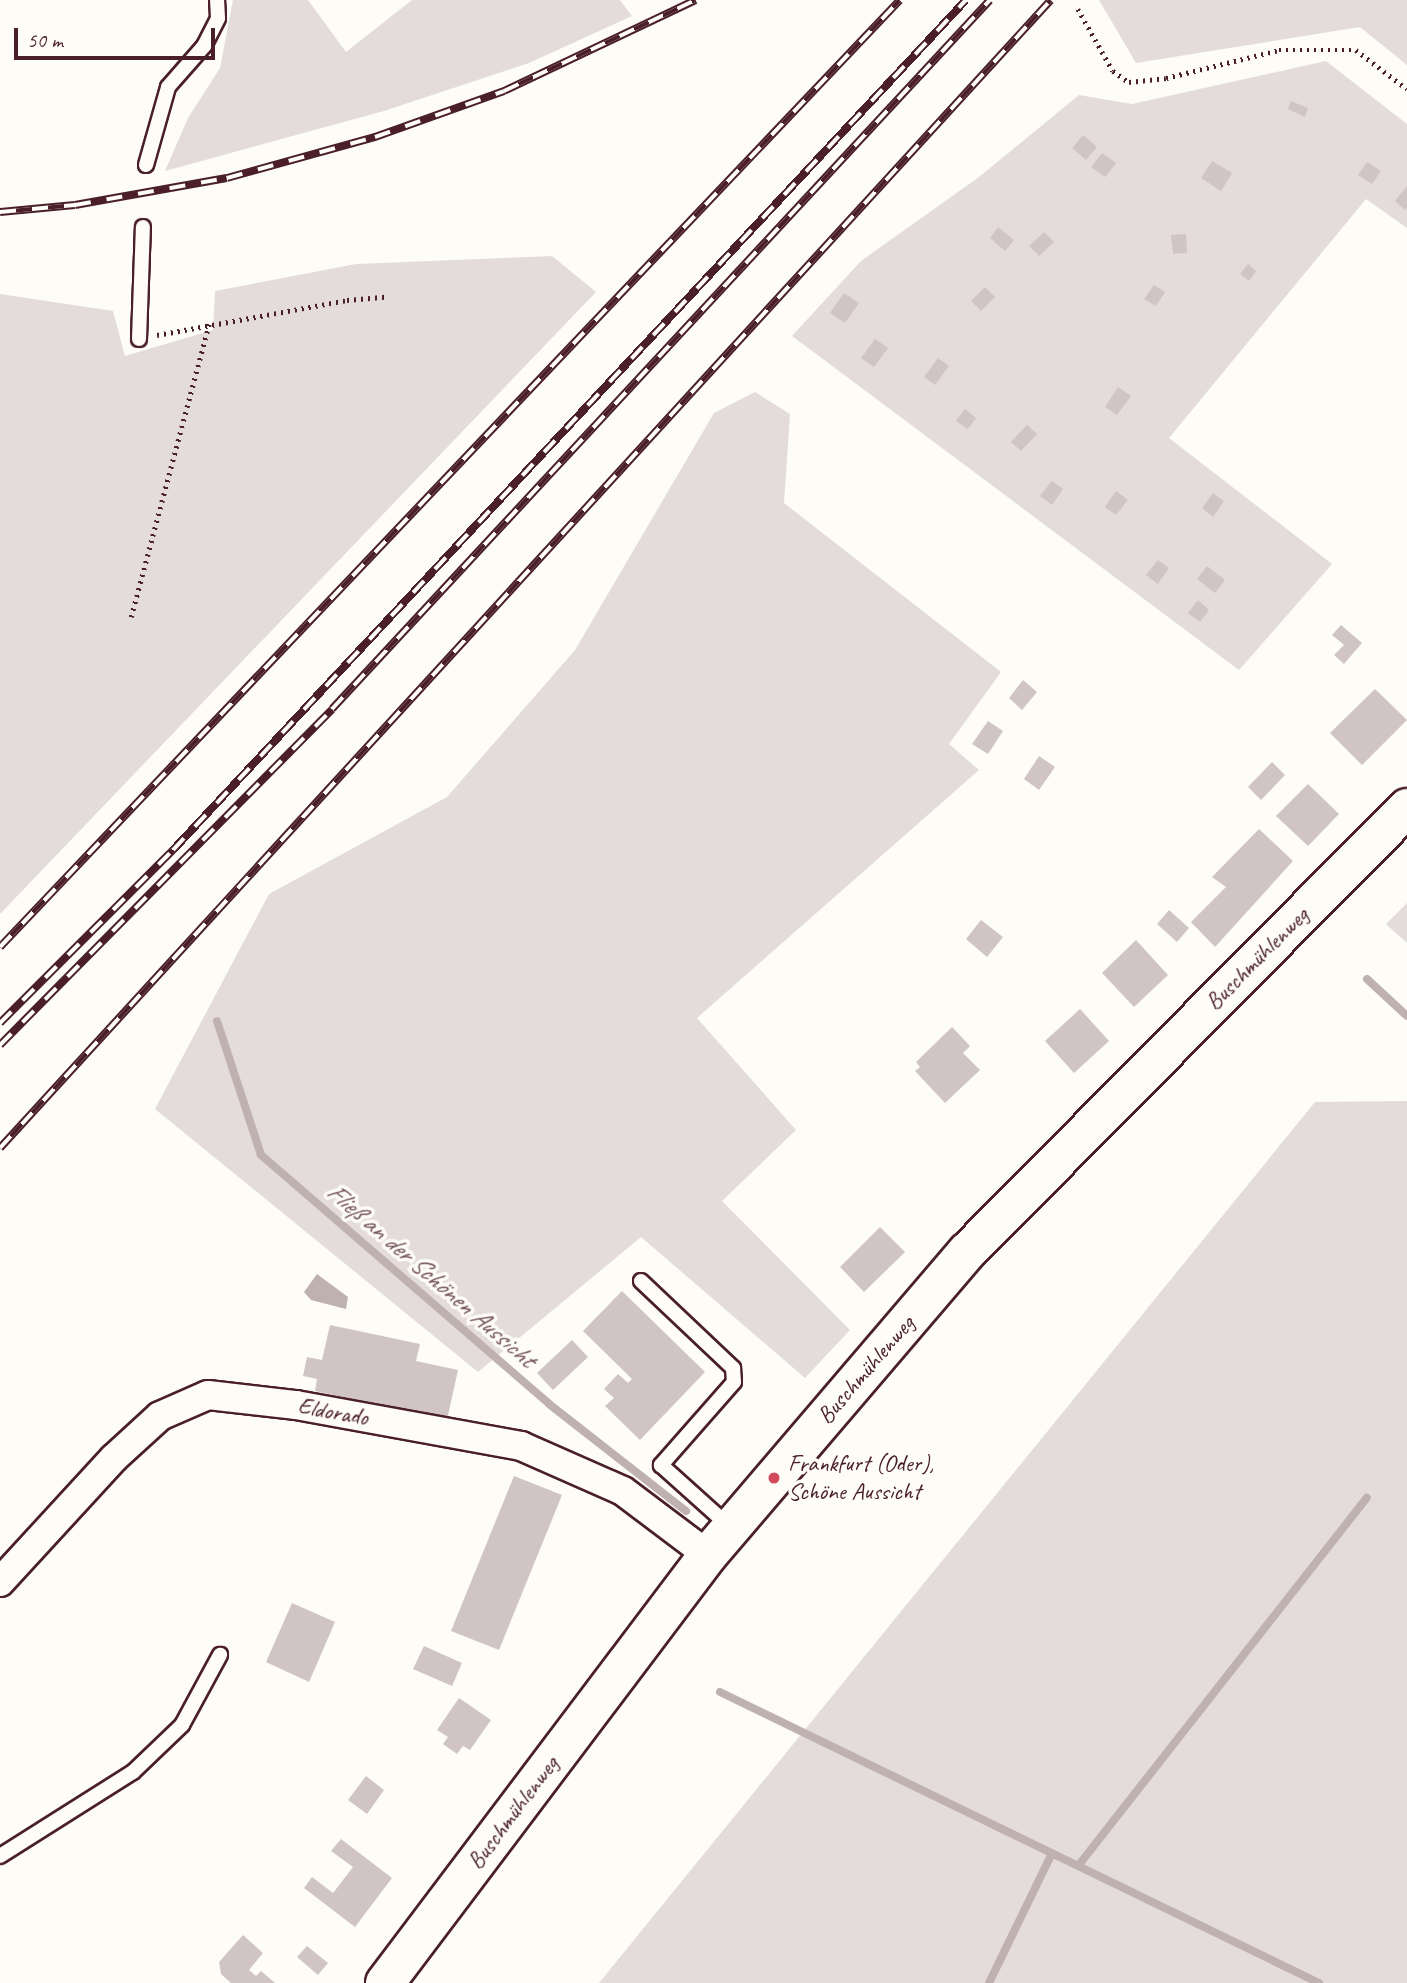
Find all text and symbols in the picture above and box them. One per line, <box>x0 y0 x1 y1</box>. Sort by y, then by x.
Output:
scale bar <box>18 14 219 58</box>
text: 50 m <box>27 27 63 53</box>
street label: Buschmühlenweg <box>1200 902 1314 1016</box>
water label: Fließ an der Schönen Aussicht <box>320 1176 542 1374</box>
street label: Buschmühlenweg <box>811 1310 921 1430</box>
street label: Eldorado <box>296 1392 370 1432</box>
place label: Frankfurt (Oder), Schöne Aussicht <box>788 1450 934 1506</box>
marker: Frankfurt (Oder), Schöne Aussicht <box>766 1470 782 1486</box>
street label: Buschmühlenweg <box>461 1751 565 1875</box>

